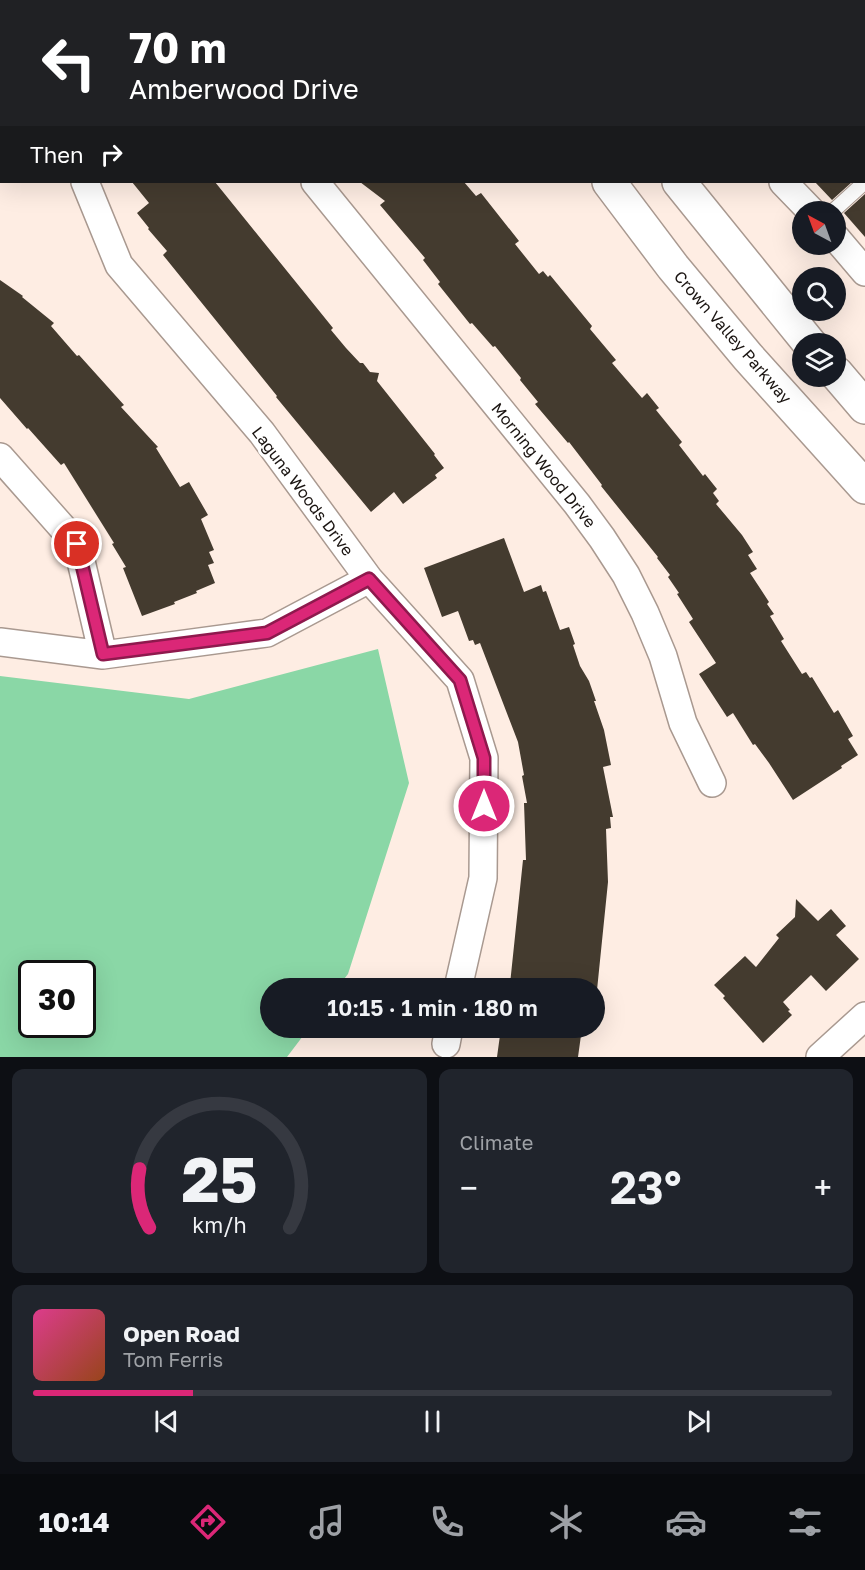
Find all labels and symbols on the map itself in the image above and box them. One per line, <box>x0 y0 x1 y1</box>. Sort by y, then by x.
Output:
north arrow <box>792 201 846 255</box>
street label: Crown Valley Parkway <box>670 267 796 407</box>
street label: Morning Wood Drive <box>488 399 600 531</box>
street label: Laguna Woods Drive <box>248 422 358 560</box>
pin <box>51 518 102 569</box>
position arrow <box>452 774 516 838</box>
speed limit sign: 30 <box>18 960 96 1038</box>

